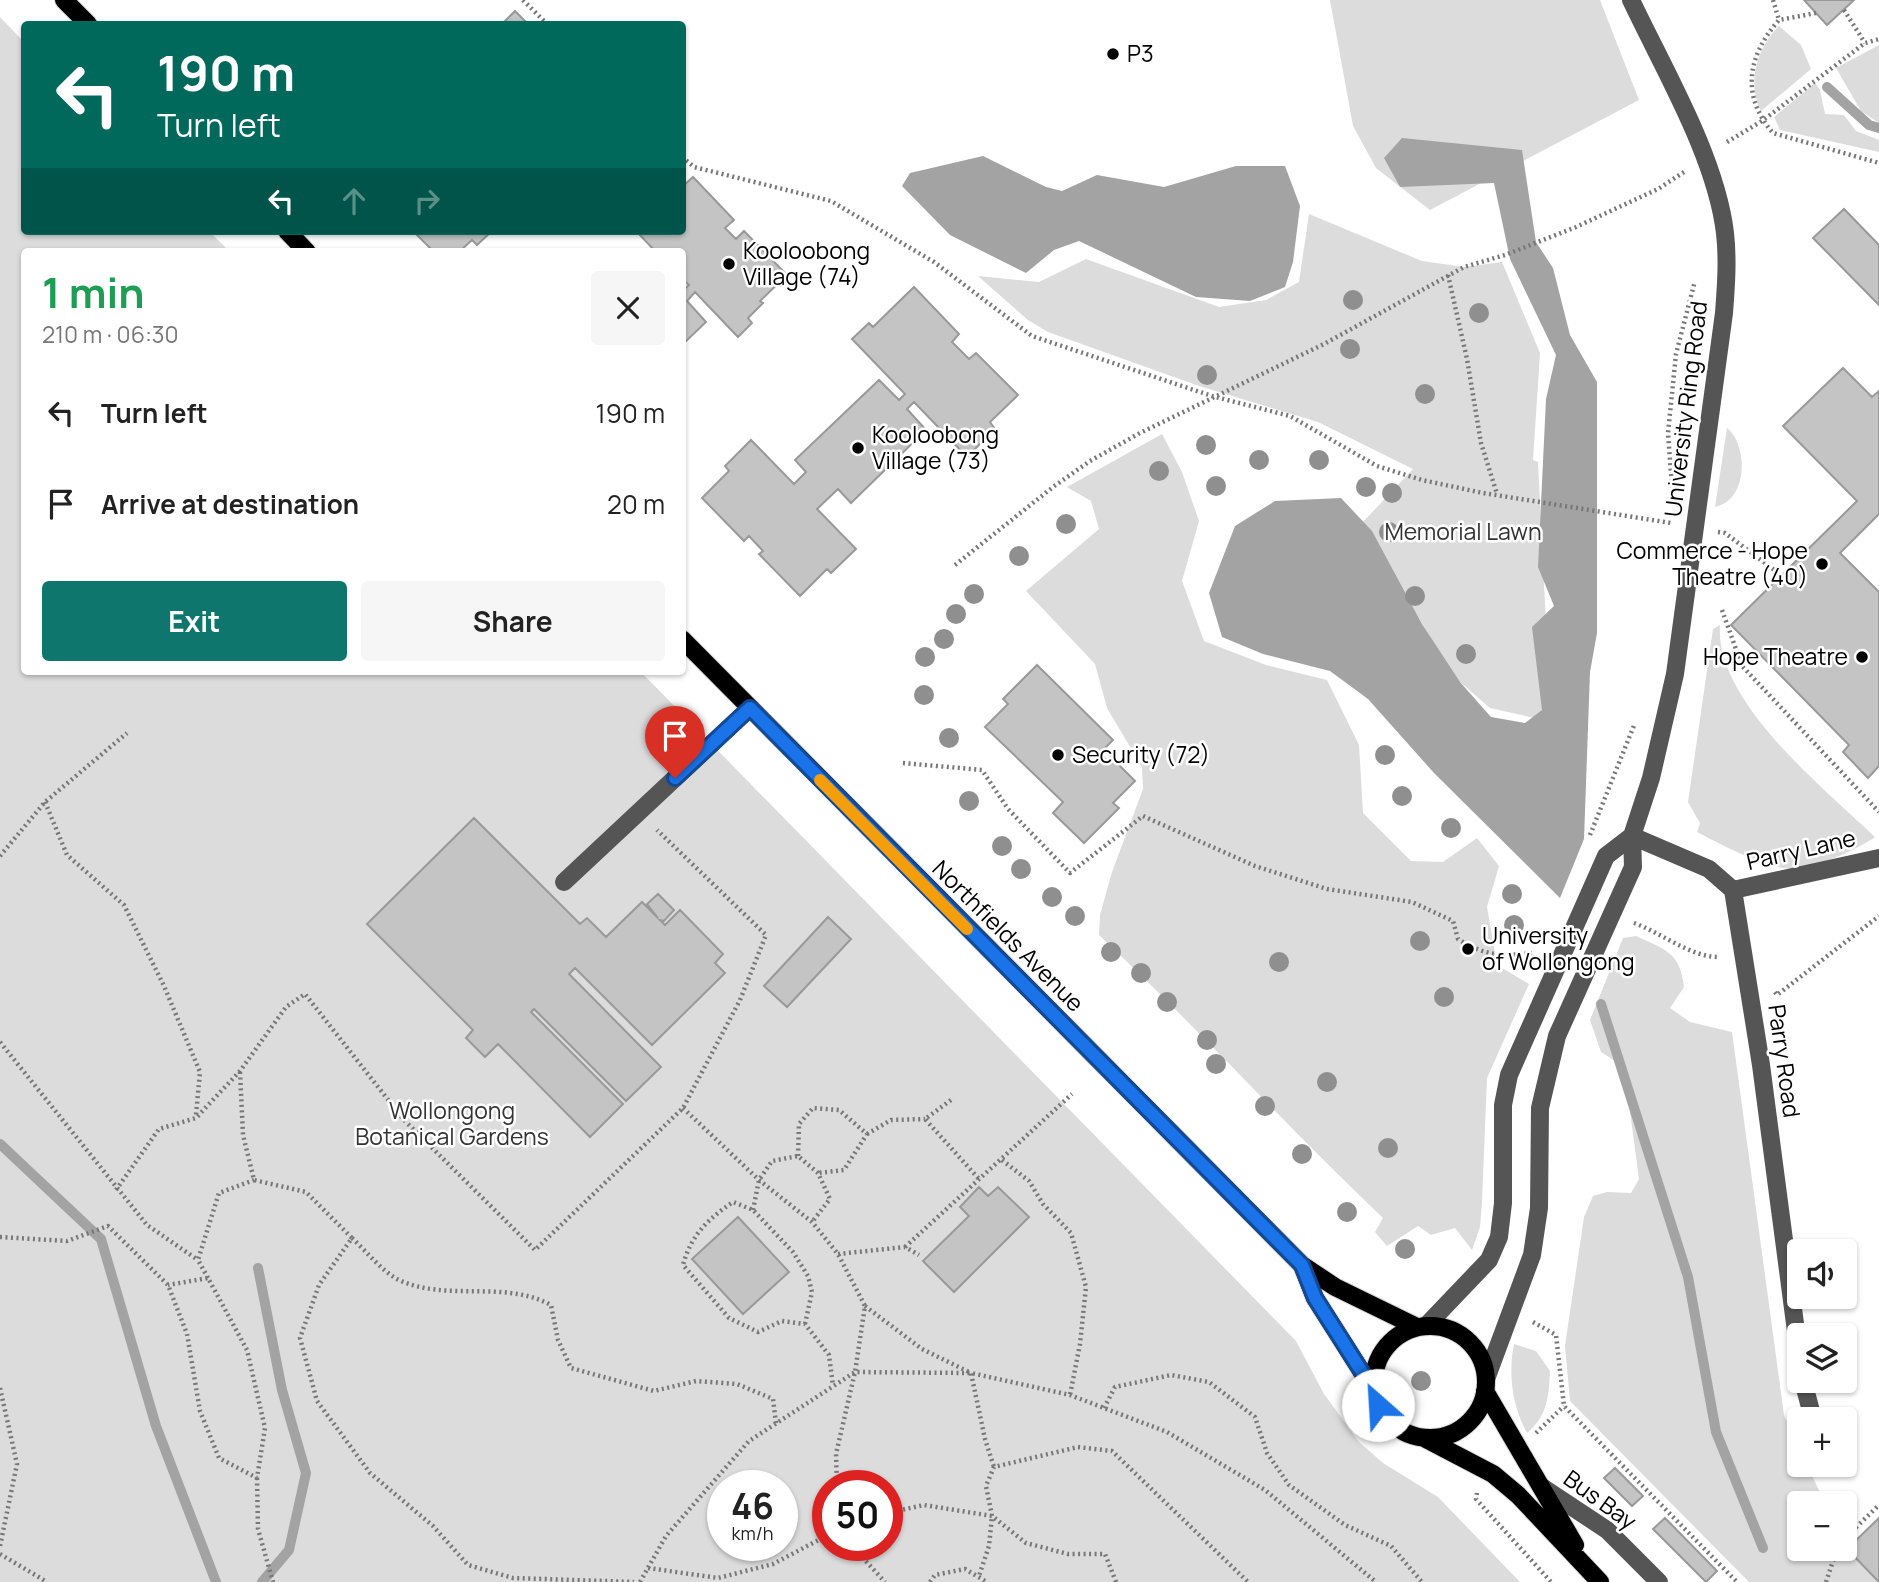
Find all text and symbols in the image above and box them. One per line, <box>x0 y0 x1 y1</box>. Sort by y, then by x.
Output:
place label: P3 <box>1127 37 1154 69</box>
text: 190 m <box>157 39 295 106</box>
marker: P3 <box>1105 46 1121 62</box>
icon: left <box>42 49 133 140</box>
text: Turn left <box>157 103 281 147</box>
icon: left <box>262 182 300 220</box>
icon: ahead <box>335 182 373 220</box>
icon: right <box>408 182 446 220</box>
place label: Kooloobong Village (74) <box>743 234 870 292</box>
marker: Kooloobong Village (74) <box>721 256 737 272</box>
text: 1 min <box>42 263 145 321</box>
button: close <box>591 271 665 345</box>
street label: University Ring Road <box>1656 299 1714 519</box>
text: 210 m · 06:30 <box>42 318 179 350</box>
icon: left <box>42 394 80 432</box>
text: Turn left <box>101 395 208 431</box>
text: 190 m <box>596 395 665 431</box>
place label: Kooloobong Village (73) <box>872 418 999 476</box>
marker: Kooloobong Village (73) <box>850 440 866 456</box>
icon: arrive <box>42 485 80 523</box>
text: Arrive at destination <box>101 486 359 522</box>
text: 20 m <box>607 486 665 522</box>
park label: Memorial Lawn <box>1384 515 1542 547</box>
place label: Commerce - Hope Theatre (40) <box>1616 534 1808 592</box>
marker: Commerce - Hope Theatre (40) <box>1814 556 1830 572</box>
button: Exit <box>42 581 347 661</box>
button: Share <box>361 581 665 661</box>
place label: Hope Theatre <box>1703 640 1848 672</box>
marker: Hope Theatre <box>1854 649 1870 665</box>
pin <box>645 706 705 778</box>
icon: arrive <box>656 717 694 755</box>
place label: Security (72) <box>1072 738 1210 770</box>
marker: Security (72) <box>1050 747 1066 763</box>
street label: Parry Lane <box>1743 821 1858 877</box>
street label: Northfields Avenue <box>926 852 1092 1018</box>
place label: University of Wollongong <box>1482 919 1635 977</box>
marker: University of Wollongong <box>1460 941 1476 957</box>
street label: Parry Road <box>1761 1002 1809 1119</box>
park label: Wollongong Botanical Gardens <box>355 1094 549 1152</box>
map controls <box>1787 1239 1857 1561</box>
button: sound <box>1787 1239 1857 1309</box>
button: layers <box>1787 1323 1857 1393</box>
position arrow <box>1341 1368 1415 1442</box>
button: + <box>1787 1407 1857 1477</box>
street label: Bus Bay <box>1558 1462 1643 1536</box>
speed limit sign: 50 <box>812 1470 903 1561</box>
text: 46 <box>731 1482 774 1530</box>
button: − <box>1787 1491 1857 1561</box>
text: km/h <box>732 1521 773 1545</box>

